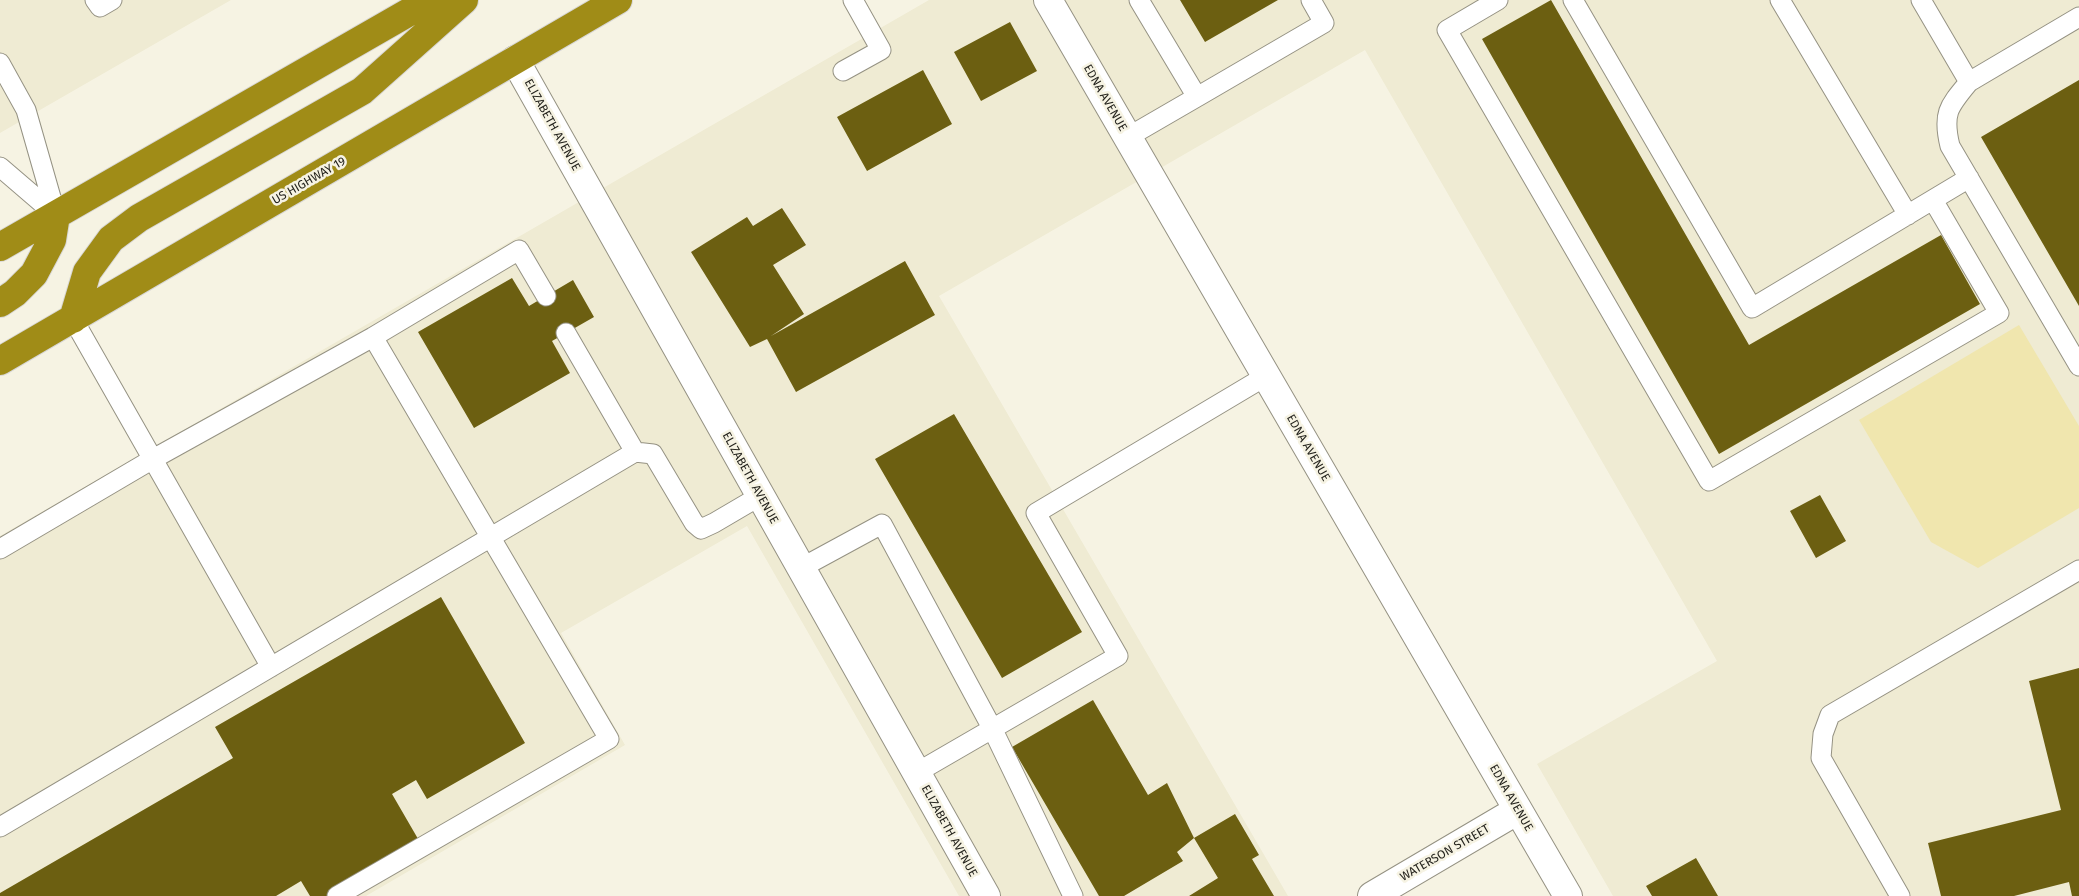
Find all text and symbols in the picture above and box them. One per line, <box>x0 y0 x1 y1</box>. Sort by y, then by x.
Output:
street label: EDNA AVENUE <box>1080 62 1130 134</box>
street label: ELIZABETH AVENUE <box>521 77 583 173</box>
street label: US HIGHWAY 19 <box>270 154 348 208</box>
street label: EDNA AVENUE <box>1283 412 1333 484</box>
street label: ELIZABETH AVENUE <box>719 430 781 526</box>
street label: EDNA AVENUE <box>1486 762 1536 834</box>
street label: ELIZABETH AVENUE <box>918 783 980 879</box>
street label: WATERSON STREET <box>1398 822 1492 884</box>

